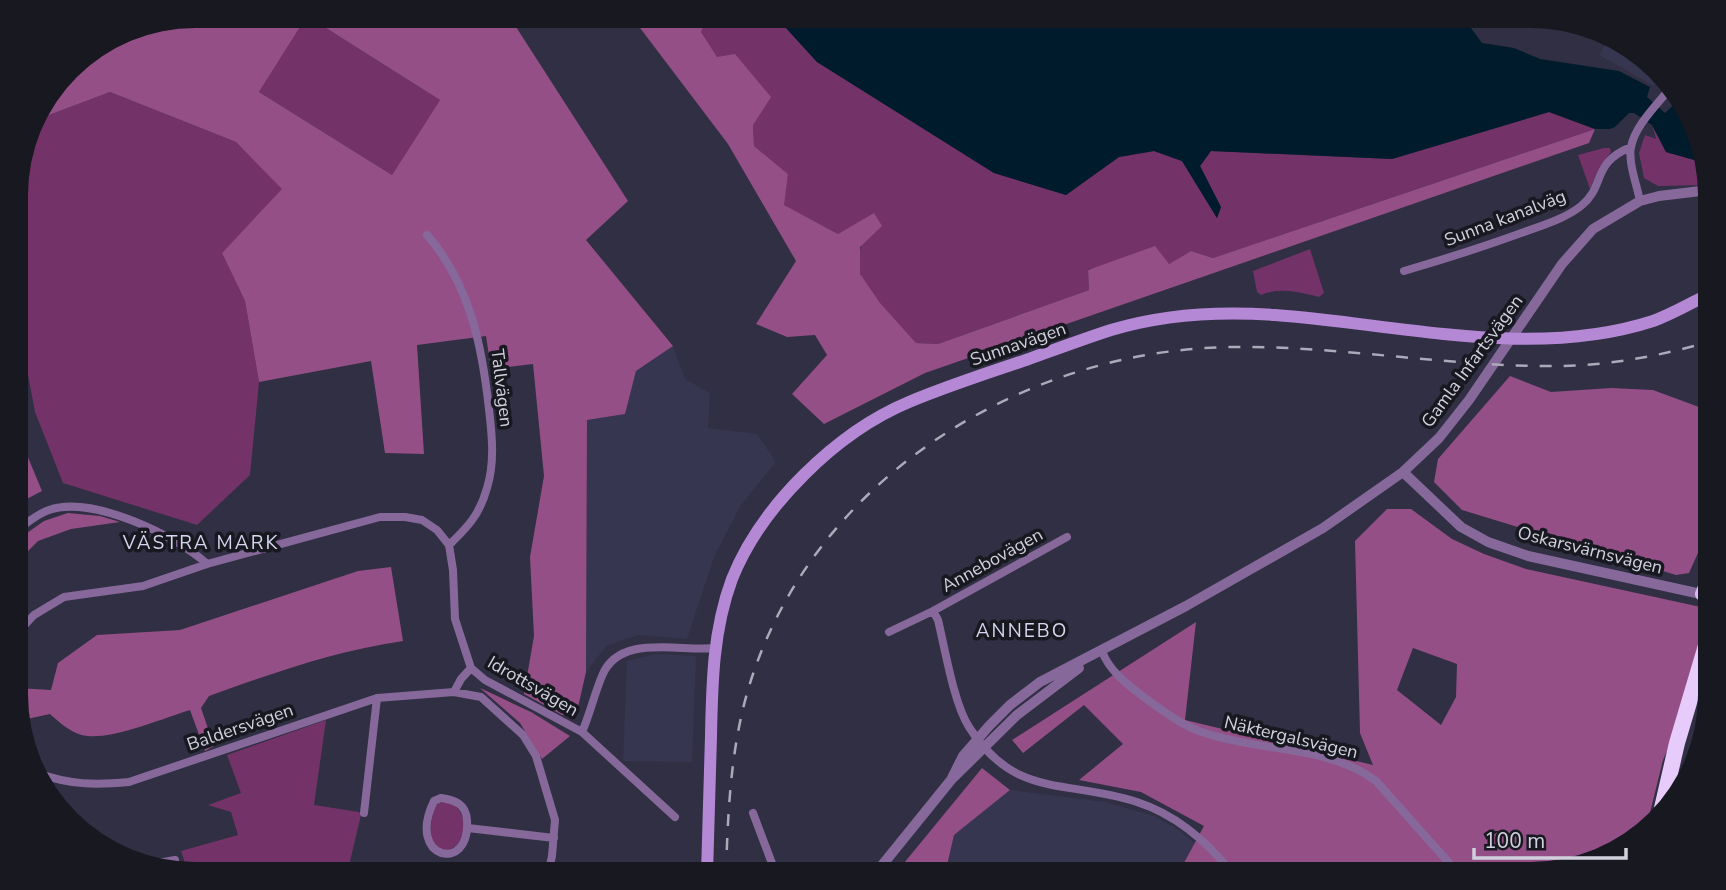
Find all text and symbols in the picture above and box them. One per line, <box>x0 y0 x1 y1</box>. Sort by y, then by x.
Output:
street label: Sunna kanalväg <box>1441 184 1569 252</box>
street label: Gamla Infartsvägen <box>1416 290 1528 432</box>
street label: Sunnavägen <box>967 316 1069 372</box>
street label: Tallvägen <box>485 348 519 428</box>
street label: Oskarsvärnsvägen <box>1515 520 1665 580</box>
street label: Annebovägen <box>937 522 1047 598</box>
district label: VÄSTRA MARK <box>122 530 279 556</box>
district label: ANNEBO <box>976 618 1068 644</box>
street label: Idrottsvägen <box>483 650 583 722</box>
street label: Baldersvägen <box>184 698 296 756</box>
street label: Näktergalsvägen <box>1222 710 1360 764</box>
scale bar <box>1474 816 1626 860</box>
text: 100 m <box>1484 827 1545 855</box>

